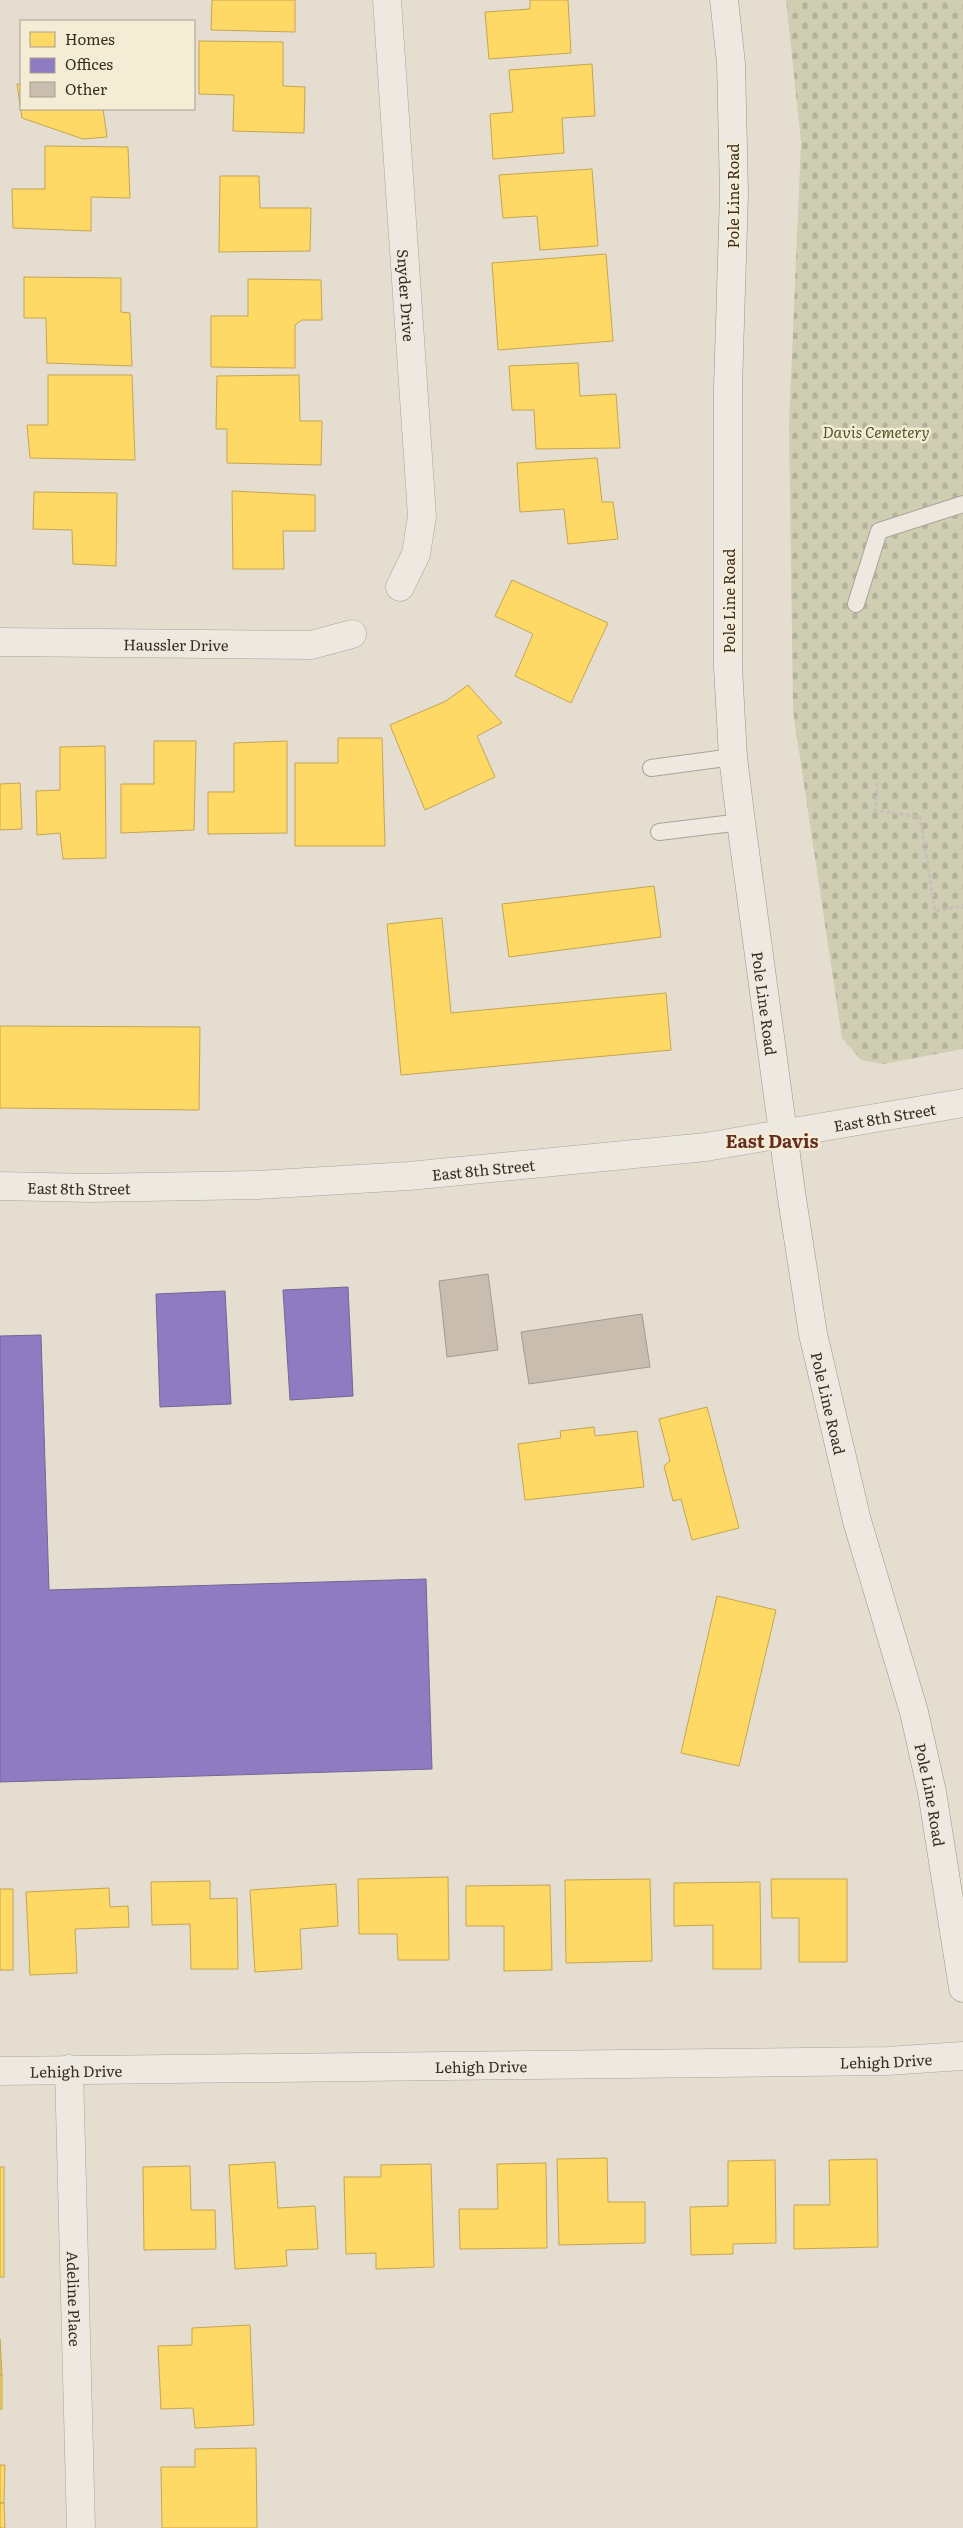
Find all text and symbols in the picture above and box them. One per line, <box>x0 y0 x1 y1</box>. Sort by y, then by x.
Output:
legend <box>20 20 195 110</box>
text: Homes <box>65 27 115 50</box>
text: Offices <box>65 52 113 75</box>
text: Other <box>65 77 107 100</box>
street label: Pole Line Road <box>721 144 744 248</box>
street label: Snyder Drive <box>392 248 422 343</box>
park label: Davis Cemetery <box>822 420 930 443</box>
street label: Pole Line Road <box>717 549 740 653</box>
street label: Haussler Drive <box>123 632 229 656</box>
street label: Pole Line Road <box>747 950 784 1057</box>
street label: East 8th Street <box>832 1096 938 1136</box>
district label: East Davis <box>726 1127 818 1154</box>
street label: East 8th Street <box>431 1152 536 1185</box>
street label: East 8th Street <box>27 1175 131 1200</box>
street label: Pole Line Road <box>806 1349 852 1457</box>
street label: Pole Line Road <box>910 1741 952 1848</box>
street label: Lehigh Drive <box>839 2047 933 2073</box>
street label: Lehigh Drive <box>434 2054 528 2078</box>
street label: Lehigh Drive <box>30 2058 123 2082</box>
street label: Adeline Place <box>62 2251 88 2347</box>

